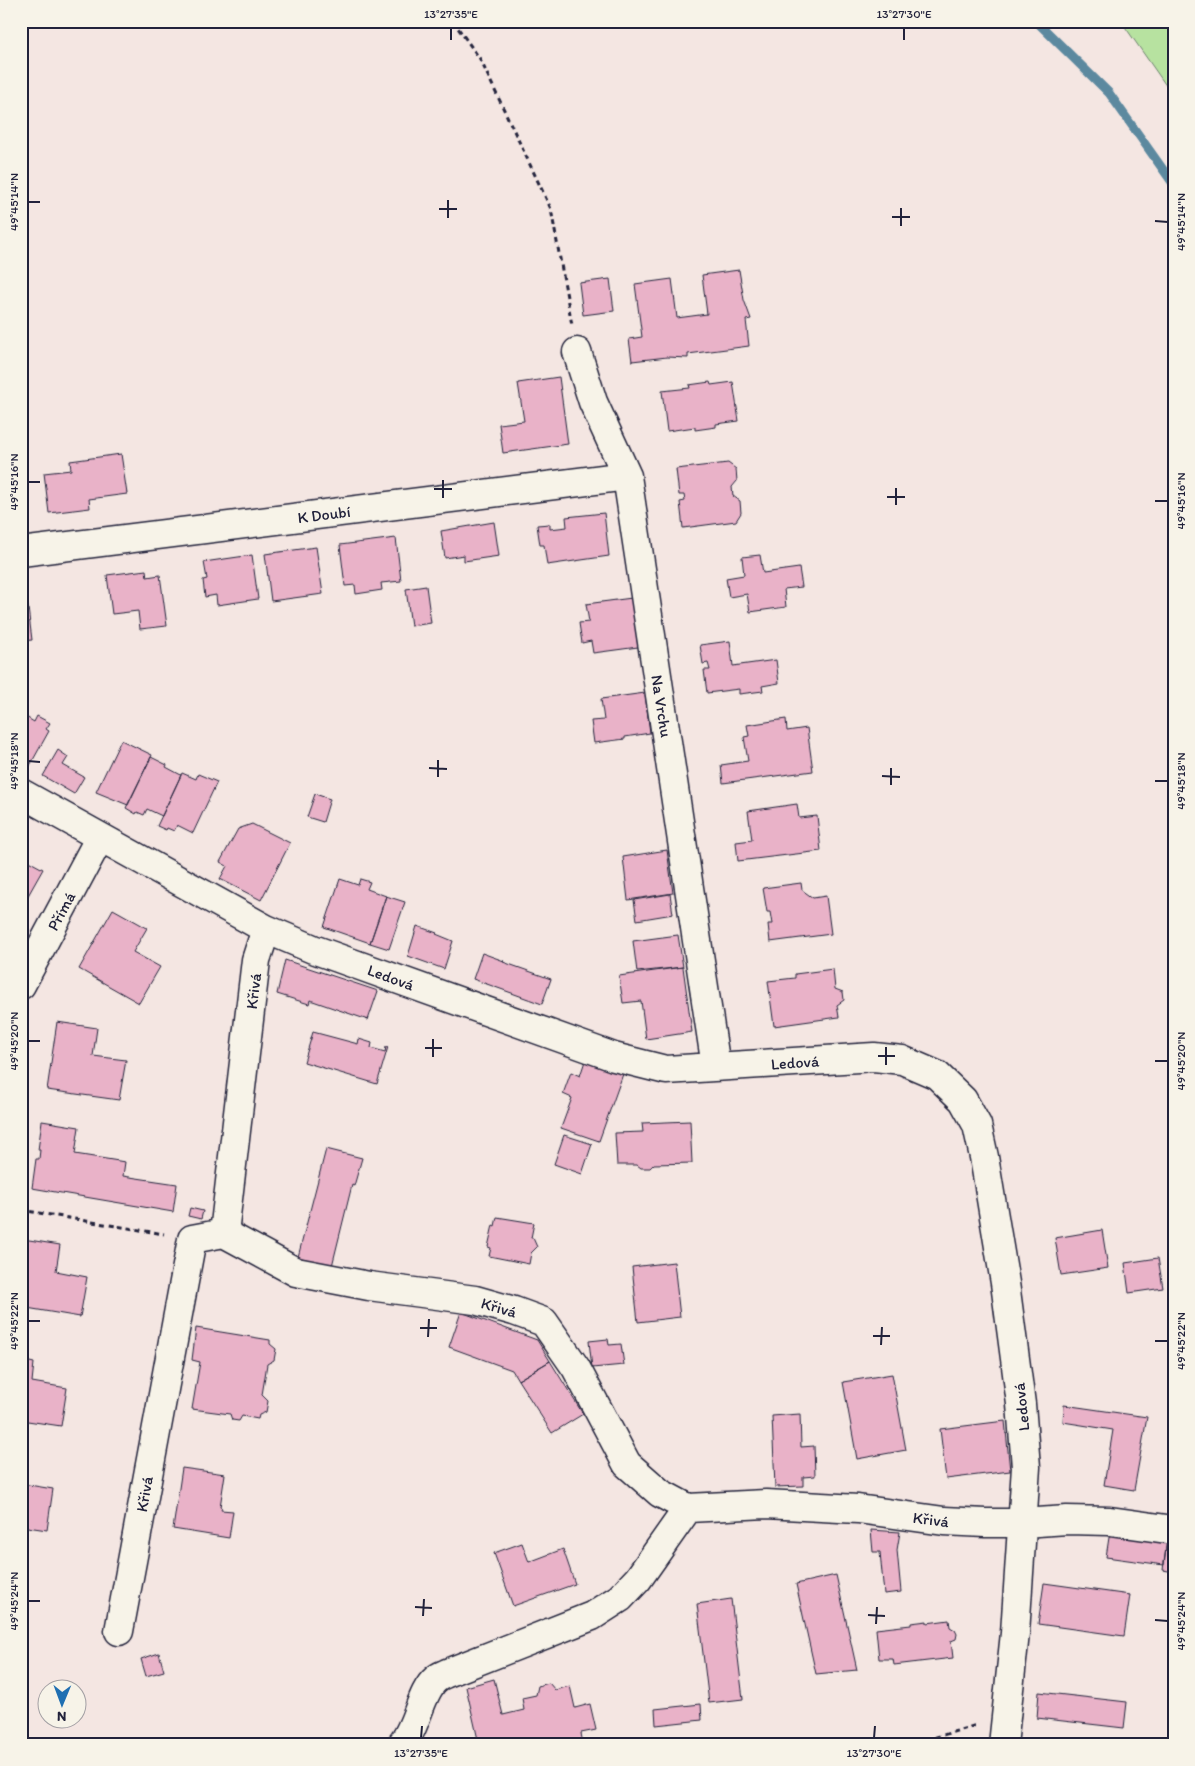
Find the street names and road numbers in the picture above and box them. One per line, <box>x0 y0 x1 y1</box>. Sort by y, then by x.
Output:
street label: K Doubí <box>296 502 352 527</box>
street label: Na Vrchu <box>647 673 676 739</box>
street label: Přímá <box>43 888 80 934</box>
street label: Ledová <box>365 960 417 995</box>
street label: Křivá <box>242 971 265 1010</box>
street label: Ledová <box>770 1051 821 1074</box>
street label: Křivá <box>479 1293 520 1322</box>
street label: Ledová <box>1009 1381 1033 1432</box>
street label: Křivá <box>132 1474 157 1514</box>
street label: Křivá <box>912 1508 951 1531</box>

